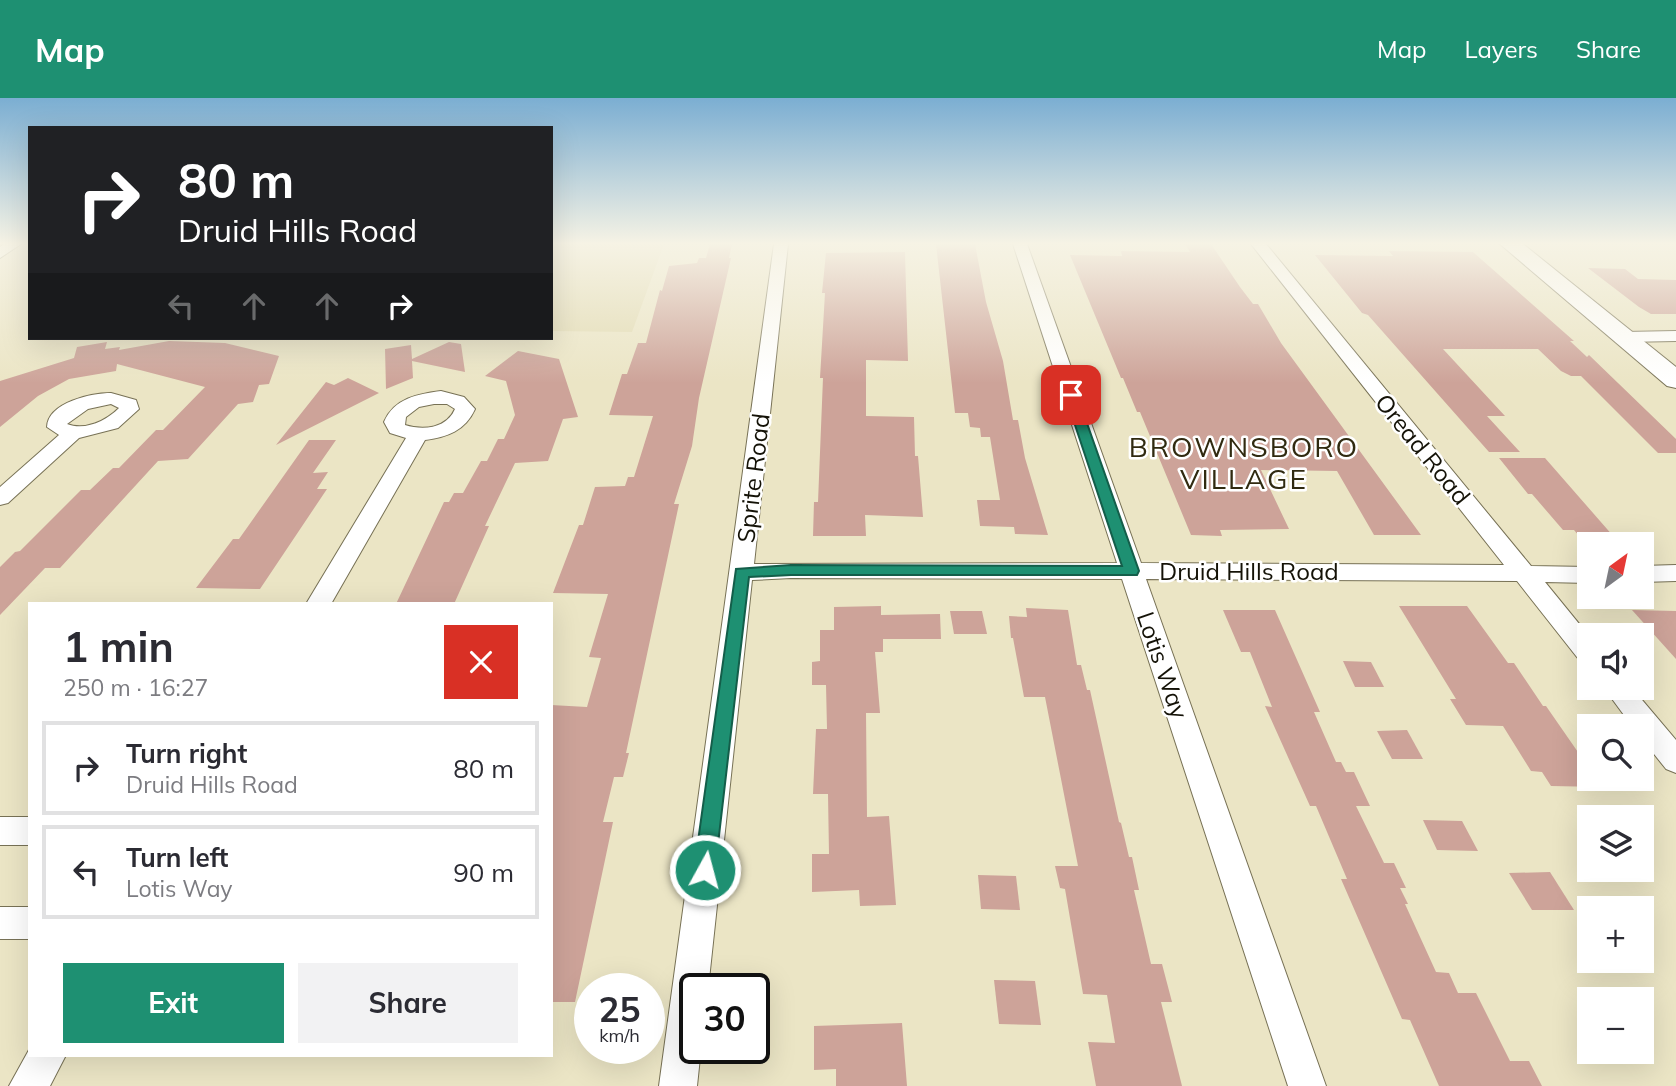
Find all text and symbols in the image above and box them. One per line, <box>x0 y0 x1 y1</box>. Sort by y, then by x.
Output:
text: Map <box>35 29 105 70</box>
text: Map <box>1377 34 1426 64</box>
text: Layers <box>1464 34 1538 64</box>
text: Share <box>1576 34 1641 64</box>
text: 80 m <box>178 149 294 210</box>
icon: right <box>63 154 154 245</box>
text: Druid Hills Road <box>178 210 417 250</box>
icon: left <box>162 287 200 325</box>
icon: ahead <box>235 287 273 325</box>
icon: ahead <box>308 287 346 325</box>
icon: right <box>381 287 419 325</box>
pin <box>1041 365 1101 425</box>
icon: arrive <box>1052 376 1090 414</box>
street label: Oread Road <box>1369 387 1477 511</box>
street label: Sprite Road <box>730 412 776 544</box>
district label: BROWNSBORO VILLAGE <box>1129 429 1359 496</box>
north arrow <box>1577 532 1654 609</box>
map controls <box>1577 532 1654 1064</box>
street label: Druid Hills Road <box>1159 556 1339 586</box>
street label: Lotis Way <box>1131 608 1195 723</box>
text: 1 min <box>63 620 174 673</box>
button: sound <box>1577 623 1654 700</box>
button: close <box>444 625 518 699</box>
text: 250 m · 16:27 <box>63 673 208 702</box>
button: search <box>1577 714 1654 791</box>
text: Turn right <box>126 737 247 770</box>
icon: right <box>67 749 105 787</box>
text: 80 m <box>453 752 514 785</box>
text: Druid Hills Road <box>126 770 298 799</box>
button: layers <box>1577 805 1654 882</box>
position arrow <box>668 833 742 907</box>
text: Turn left <box>126 841 228 874</box>
icon: left <box>67 853 105 891</box>
text: 90 m <box>453 856 514 889</box>
text: Lotis Way <box>126 874 233 903</box>
button: + <box>1577 896 1654 973</box>
button: Exit <box>63 963 284 1043</box>
button: Share <box>298 963 518 1043</box>
speed limit sign: 30 <box>679 973 770 1064</box>
text: 25 <box>598 987 641 1031</box>
button: − <box>1577 987 1654 1064</box>
text: km/h <box>599 1024 640 1047</box>

